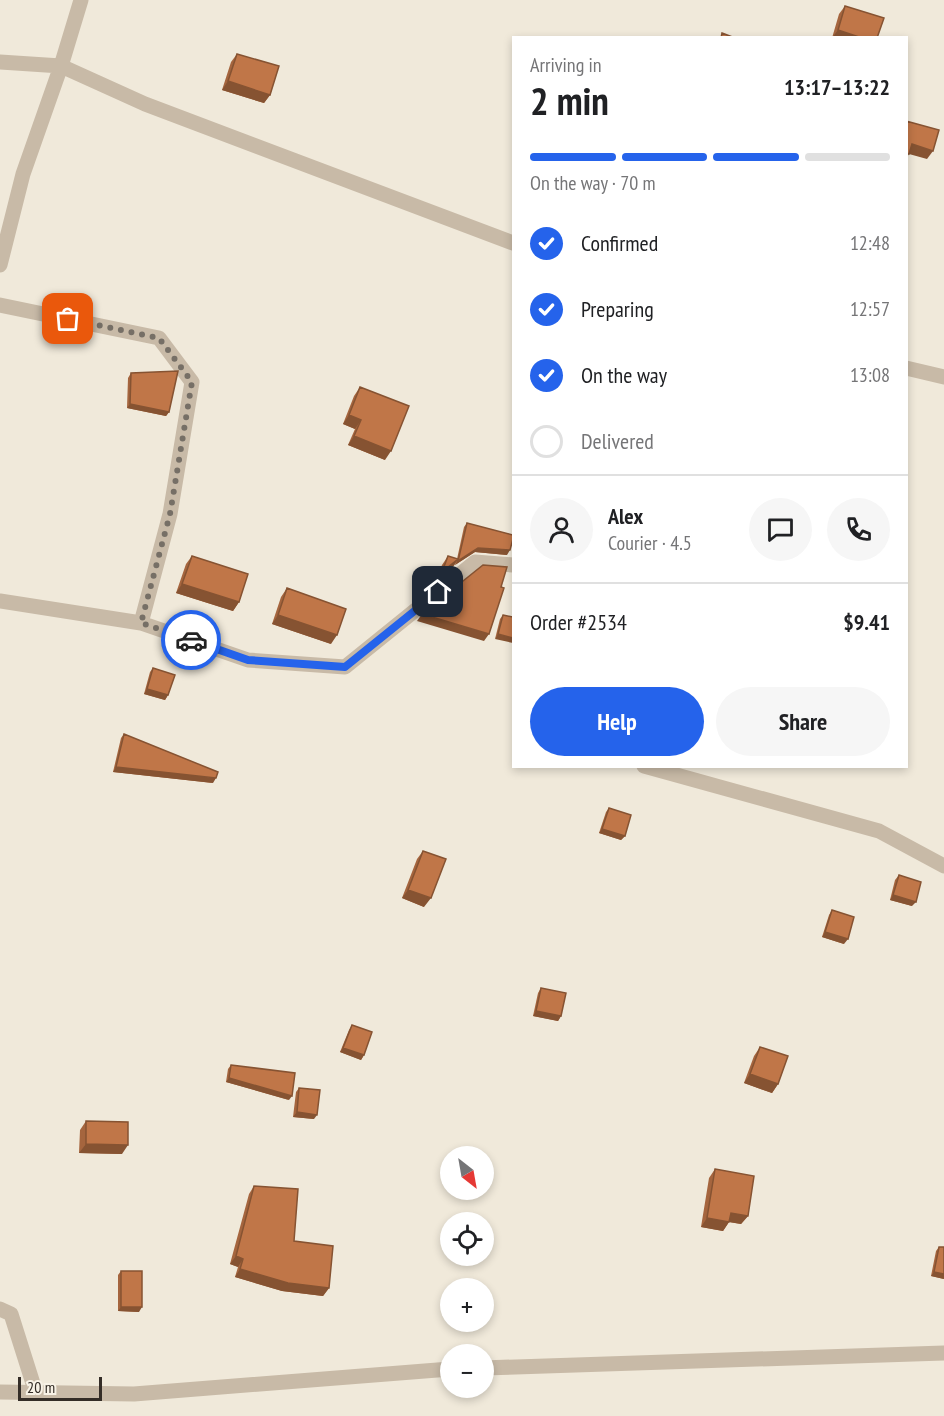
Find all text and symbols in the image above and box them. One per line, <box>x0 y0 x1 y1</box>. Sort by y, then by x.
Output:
text: Arriving in <box>530 52 602 78</box>
text: 13:17–13:22 <box>784 73 890 101</box>
text: 2 min <box>530 75 609 126</box>
text: On the way · 70 m <box>530 170 656 196</box>
icon: check <box>530 227 563 260</box>
text: Confirmed <box>581 229 658 257</box>
text: 12:48 <box>850 230 890 256</box>
pin <box>42 293 93 344</box>
icon: check <box>530 293 563 326</box>
text: Preparing <box>581 295 654 323</box>
text: 12:57 <box>850 296 890 322</box>
icon: bag <box>51 302 84 335</box>
icon: check <box>530 359 563 392</box>
text: On the way <box>581 361 667 389</box>
text: 13:08 <box>850 362 890 388</box>
text: Delivered <box>581 427 654 455</box>
button: person <box>530 498 593 561</box>
button: chat <box>749 498 812 561</box>
button: phone <box>827 498 890 561</box>
text: Alex <box>608 502 643 530</box>
text: Courier · 4.5 <box>608 530 692 556</box>
pin <box>412 566 463 617</box>
icon: home <box>421 575 454 608</box>
text: Order #2534 <box>530 608 627 636</box>
text: $9.41 <box>843 608 890 636</box>
courier <box>161 610 221 670</box>
icon: car <box>175 624 208 657</box>
button: Help <box>530 687 704 756</box>
button: Share <box>716 687 890 756</box>
north arrow <box>440 1146 494 1200</box>
map controls <box>440 1146 494 1398</box>
button: locate <box>440 1212 494 1266</box>
button: + <box>440 1278 494 1332</box>
button: − <box>440 1344 494 1398</box>
scale bar <box>18 1374 102 1402</box>
text: 20 m <box>27 1377 55 1397</box>

